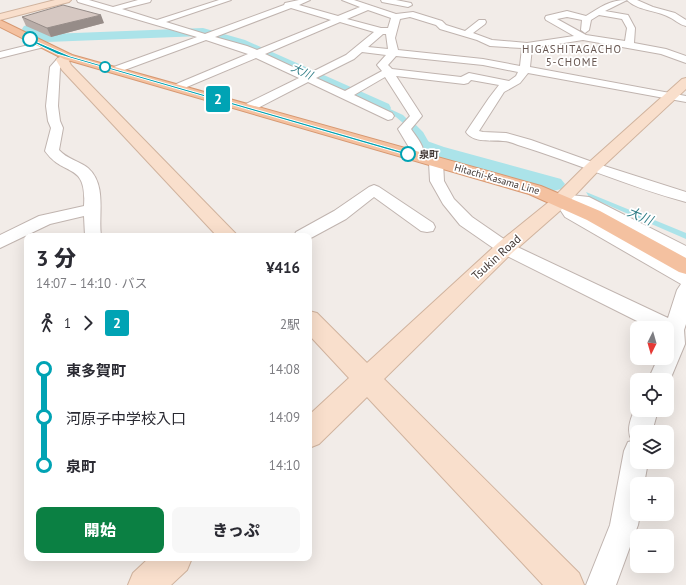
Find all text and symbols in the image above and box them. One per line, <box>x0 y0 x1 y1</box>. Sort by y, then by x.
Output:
unlabelled marker <box>22 31 38 47</box>
district label: HIGASHITAGACHO 5-CHOME <box>522 42 622 69</box>
water label: 大川 <box>289 60 316 82</box>
unlabelled marker <box>99 61 111 73</box>
line badge: 2 <box>205 86 231 112</box>
text: 2 <box>214 90 222 108</box>
marker: 泉町 <box>400 146 416 162</box>
place label: 泉町 <box>419 148 439 161</box>
street label: Hitachi-Kasama Line <box>453 161 541 197</box>
water label: 大川 <box>625 203 657 230</box>
street label: Tsukin Road <box>468 231 524 283</box>
text: 3 分 <box>36 244 76 272</box>
text: ¥416 <box>266 258 300 277</box>
text: 14:07 – 14:10 · バス <box>36 275 148 292</box>
icon: walk <box>36 312 58 334</box>
icon: forward <box>77 312 99 334</box>
text: 2 <box>113 314 121 332</box>
text: 1 <box>64 315 71 332</box>
text: 2駅 <box>280 316 300 333</box>
north arrow <box>630 321 674 365</box>
map controls <box>630 321 674 573</box>
text: 東多賀町 <box>66 361 126 380</box>
text: 14:08 <box>269 361 300 378</box>
button: locate <box>630 373 674 417</box>
text: 河原子中学校入口 <box>66 409 186 428</box>
text: 14:09 <box>269 409 300 426</box>
button: layers <box>630 425 674 469</box>
text: 泉町 <box>66 457 96 476</box>
text: 14:10 <box>269 457 300 474</box>
button: + <box>630 477 674 521</box>
button: 開始 <box>36 507 164 553</box>
button: きっぷ <box>172 507 300 553</box>
button: − <box>630 529 674 573</box>

